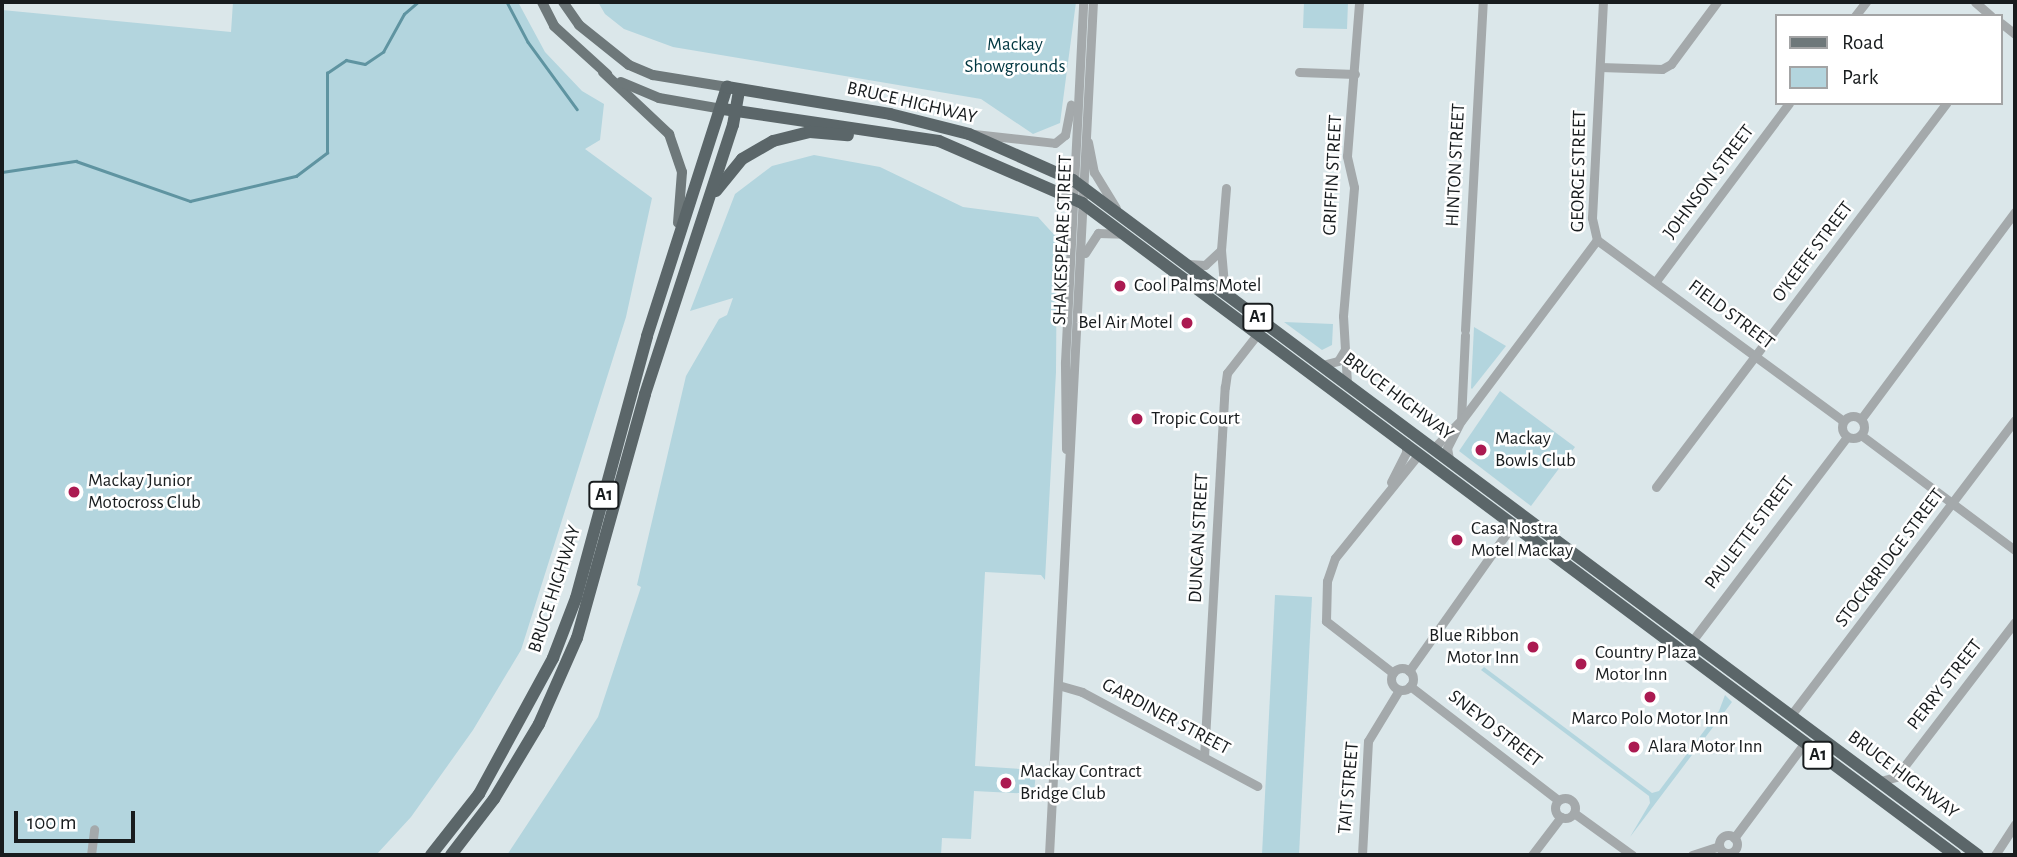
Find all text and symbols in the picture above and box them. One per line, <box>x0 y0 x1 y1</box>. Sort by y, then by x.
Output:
legend <box>1776 14 2003 105</box>
text: Road <box>1842 32 1884 53</box>
park label: Mackay Showgrounds <box>965 34 1065 78</box>
text: Park <box>1842 67 1878 88</box>
street label: BRUCE HIGHWAY <box>845 77 979 129</box>
street label: HINTON STREET <box>1441 103 1471 227</box>
street label: GEORGE STREET <box>1567 110 1591 232</box>
street label: GRIFFIN STREET <box>1318 114 1348 236</box>
street label: JOHNSON STREET <box>1659 120 1759 244</box>
street label: SHAKESPEARE STREET <box>1049 154 1077 326</box>
street label: O'KEEFE STREET <box>1768 197 1858 307</box>
place label: Cool Palms Motel <box>1134 275 1261 297</box>
street label: FIELD STREET <box>1683 275 1779 355</box>
marker: Cool Palms Motel <box>1112 278 1128 294</box>
road number: A1 <box>1242 302 1274 332</box>
place label: Bel Air Motel <box>1078 312 1173 334</box>
marker: Bel Air Motel <box>1179 315 1195 331</box>
street label: BRUCE HIGHWAY <box>1338 348 1458 446</box>
place label: Tropic Court <box>1151 408 1240 430</box>
marker: Tropic Court <box>1129 411 1145 427</box>
place label: Mackay Bowls Club <box>1495 428 1576 472</box>
marker: Mackay Bowls Club <box>1473 442 1489 458</box>
place label: Mackay Junior Motocross Club <box>88 470 201 514</box>
street label: PAULETTE STREET <box>1700 472 1800 594</box>
street label: DUNCAN STREET <box>1184 473 1214 603</box>
road number: A1 <box>588 480 620 509</box>
marker: Mackay Junior Motocross Club <box>66 484 82 500</box>
street label: STOCKBRIDGE STREET <box>1830 484 1950 632</box>
place label: Casa Nostra Motel Mackay <box>1471 518 1573 562</box>
street label: BRUCE HIGHWAY <box>524 522 586 656</box>
marker: Casa Nostra Motel Mackay <box>1449 532 1465 548</box>
place label: Blue Ribbon Motor Inn <box>1429 625 1519 669</box>
street label: PERRY STREET <box>1902 635 1988 735</box>
marker: Blue Ribbon Motor Inn <box>1525 639 1541 655</box>
place label: Country Plaza Motor Inn <box>1595 642 1697 686</box>
marker: Country Plaza Motor Inn <box>1573 656 1589 672</box>
street label: GARDINER STREET <box>1098 674 1234 760</box>
street label: SNEYD STREET <box>1444 685 1546 773</box>
marker: Marco Polo Motor Inn <box>1642 689 1658 705</box>
place label: Marco Polo Motor Inn <box>1571 708 1729 730</box>
street label: BRUCE HIGHWAY <box>1843 726 1963 824</box>
place label: Alara Motor Inn <box>1648 736 1763 758</box>
marker: Alara Motor Inn <box>1626 739 1642 755</box>
road number: A1 <box>1802 740 1834 770</box>
street label: TAIT STREET <box>1334 741 1364 835</box>
place label: Mackay Contract Bridge Club <box>1020 761 1142 805</box>
marker: Mackay Contract Bridge Club <box>998 775 1014 791</box>
scale bar <box>18 798 138 842</box>
text: 100 m <box>27 812 77 833</box>

